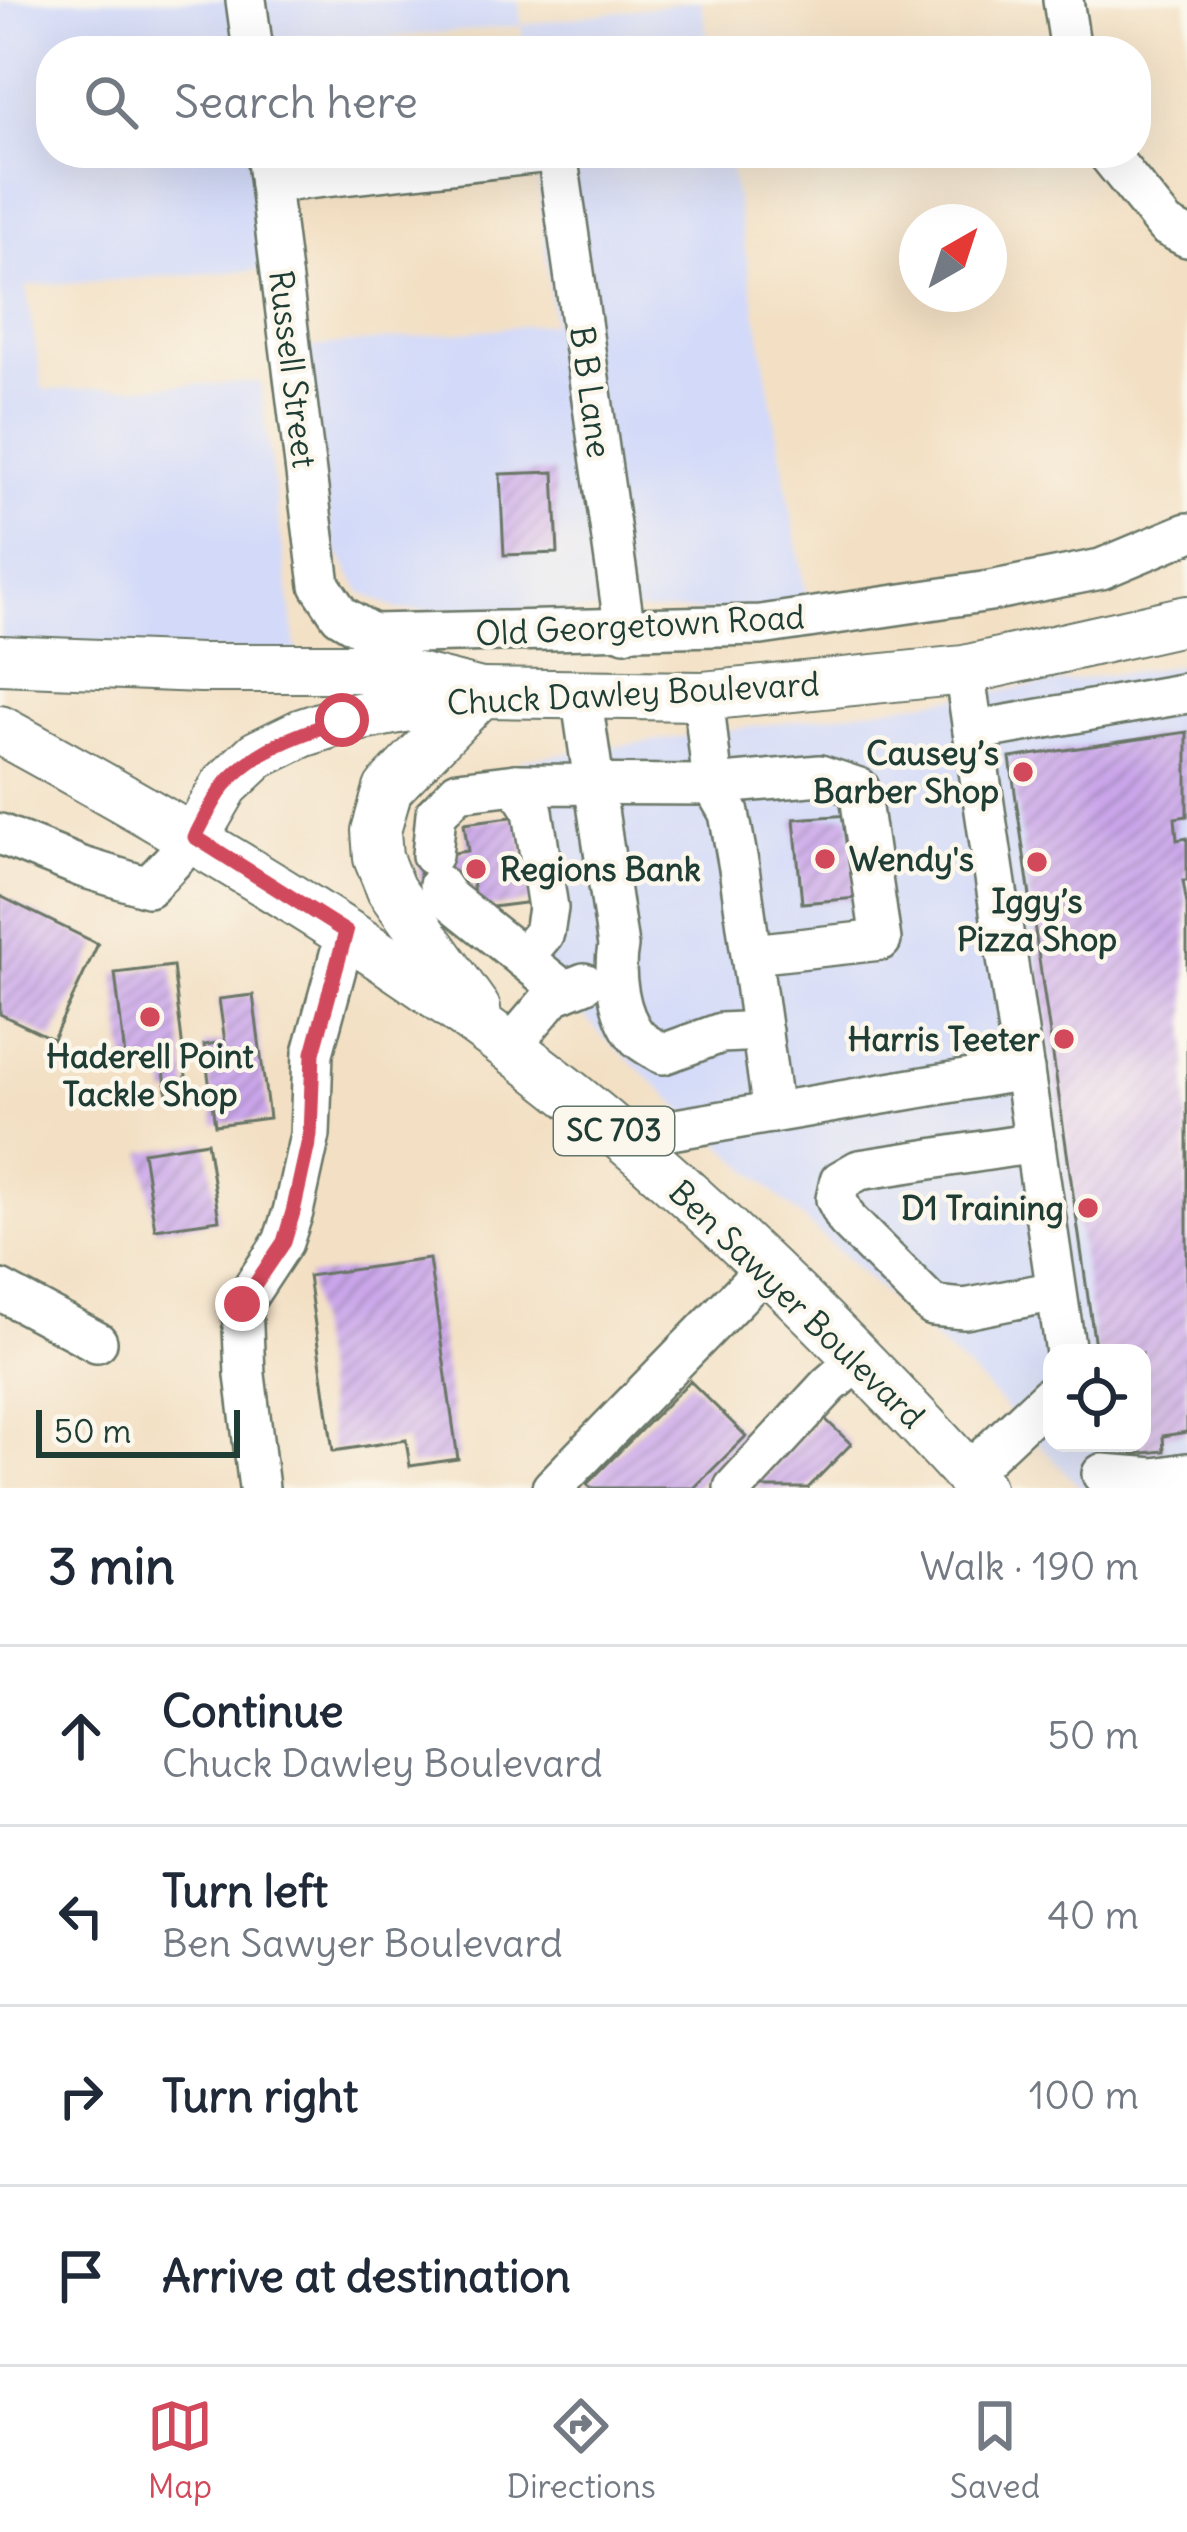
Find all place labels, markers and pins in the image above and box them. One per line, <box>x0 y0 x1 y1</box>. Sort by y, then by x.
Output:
place label: Causey’s Barber Shop <box>813 732 999 812</box>
marker: Causey’s Barber Shop <box>1010 759 1036 785</box>
place label: Wendy's <box>849 838 974 880</box>
marker: Wendy's <box>812 846 838 872</box>
place label: Regions Bank <box>500 848 701 890</box>
marker: Iggy’s Pizza Shop <box>1024 849 1050 875</box>
marker: Regions Bank <box>463 856 489 882</box>
place label: Iggy’s Pizza Shop <box>957 880 1117 960</box>
marker: Haderell Point Tackle Shop <box>137 1004 163 1030</box>
place label: Harris Teeter <box>848 1018 1041 1060</box>
marker: Harris Teeter <box>1051 1026 1077 1052</box>
place label: Haderell Point Tackle Shop <box>46 1035 254 1115</box>
place label: D1 Training <box>901 1187 1064 1229</box>
marker: D1 Training <box>1075 1195 1101 1221</box>

